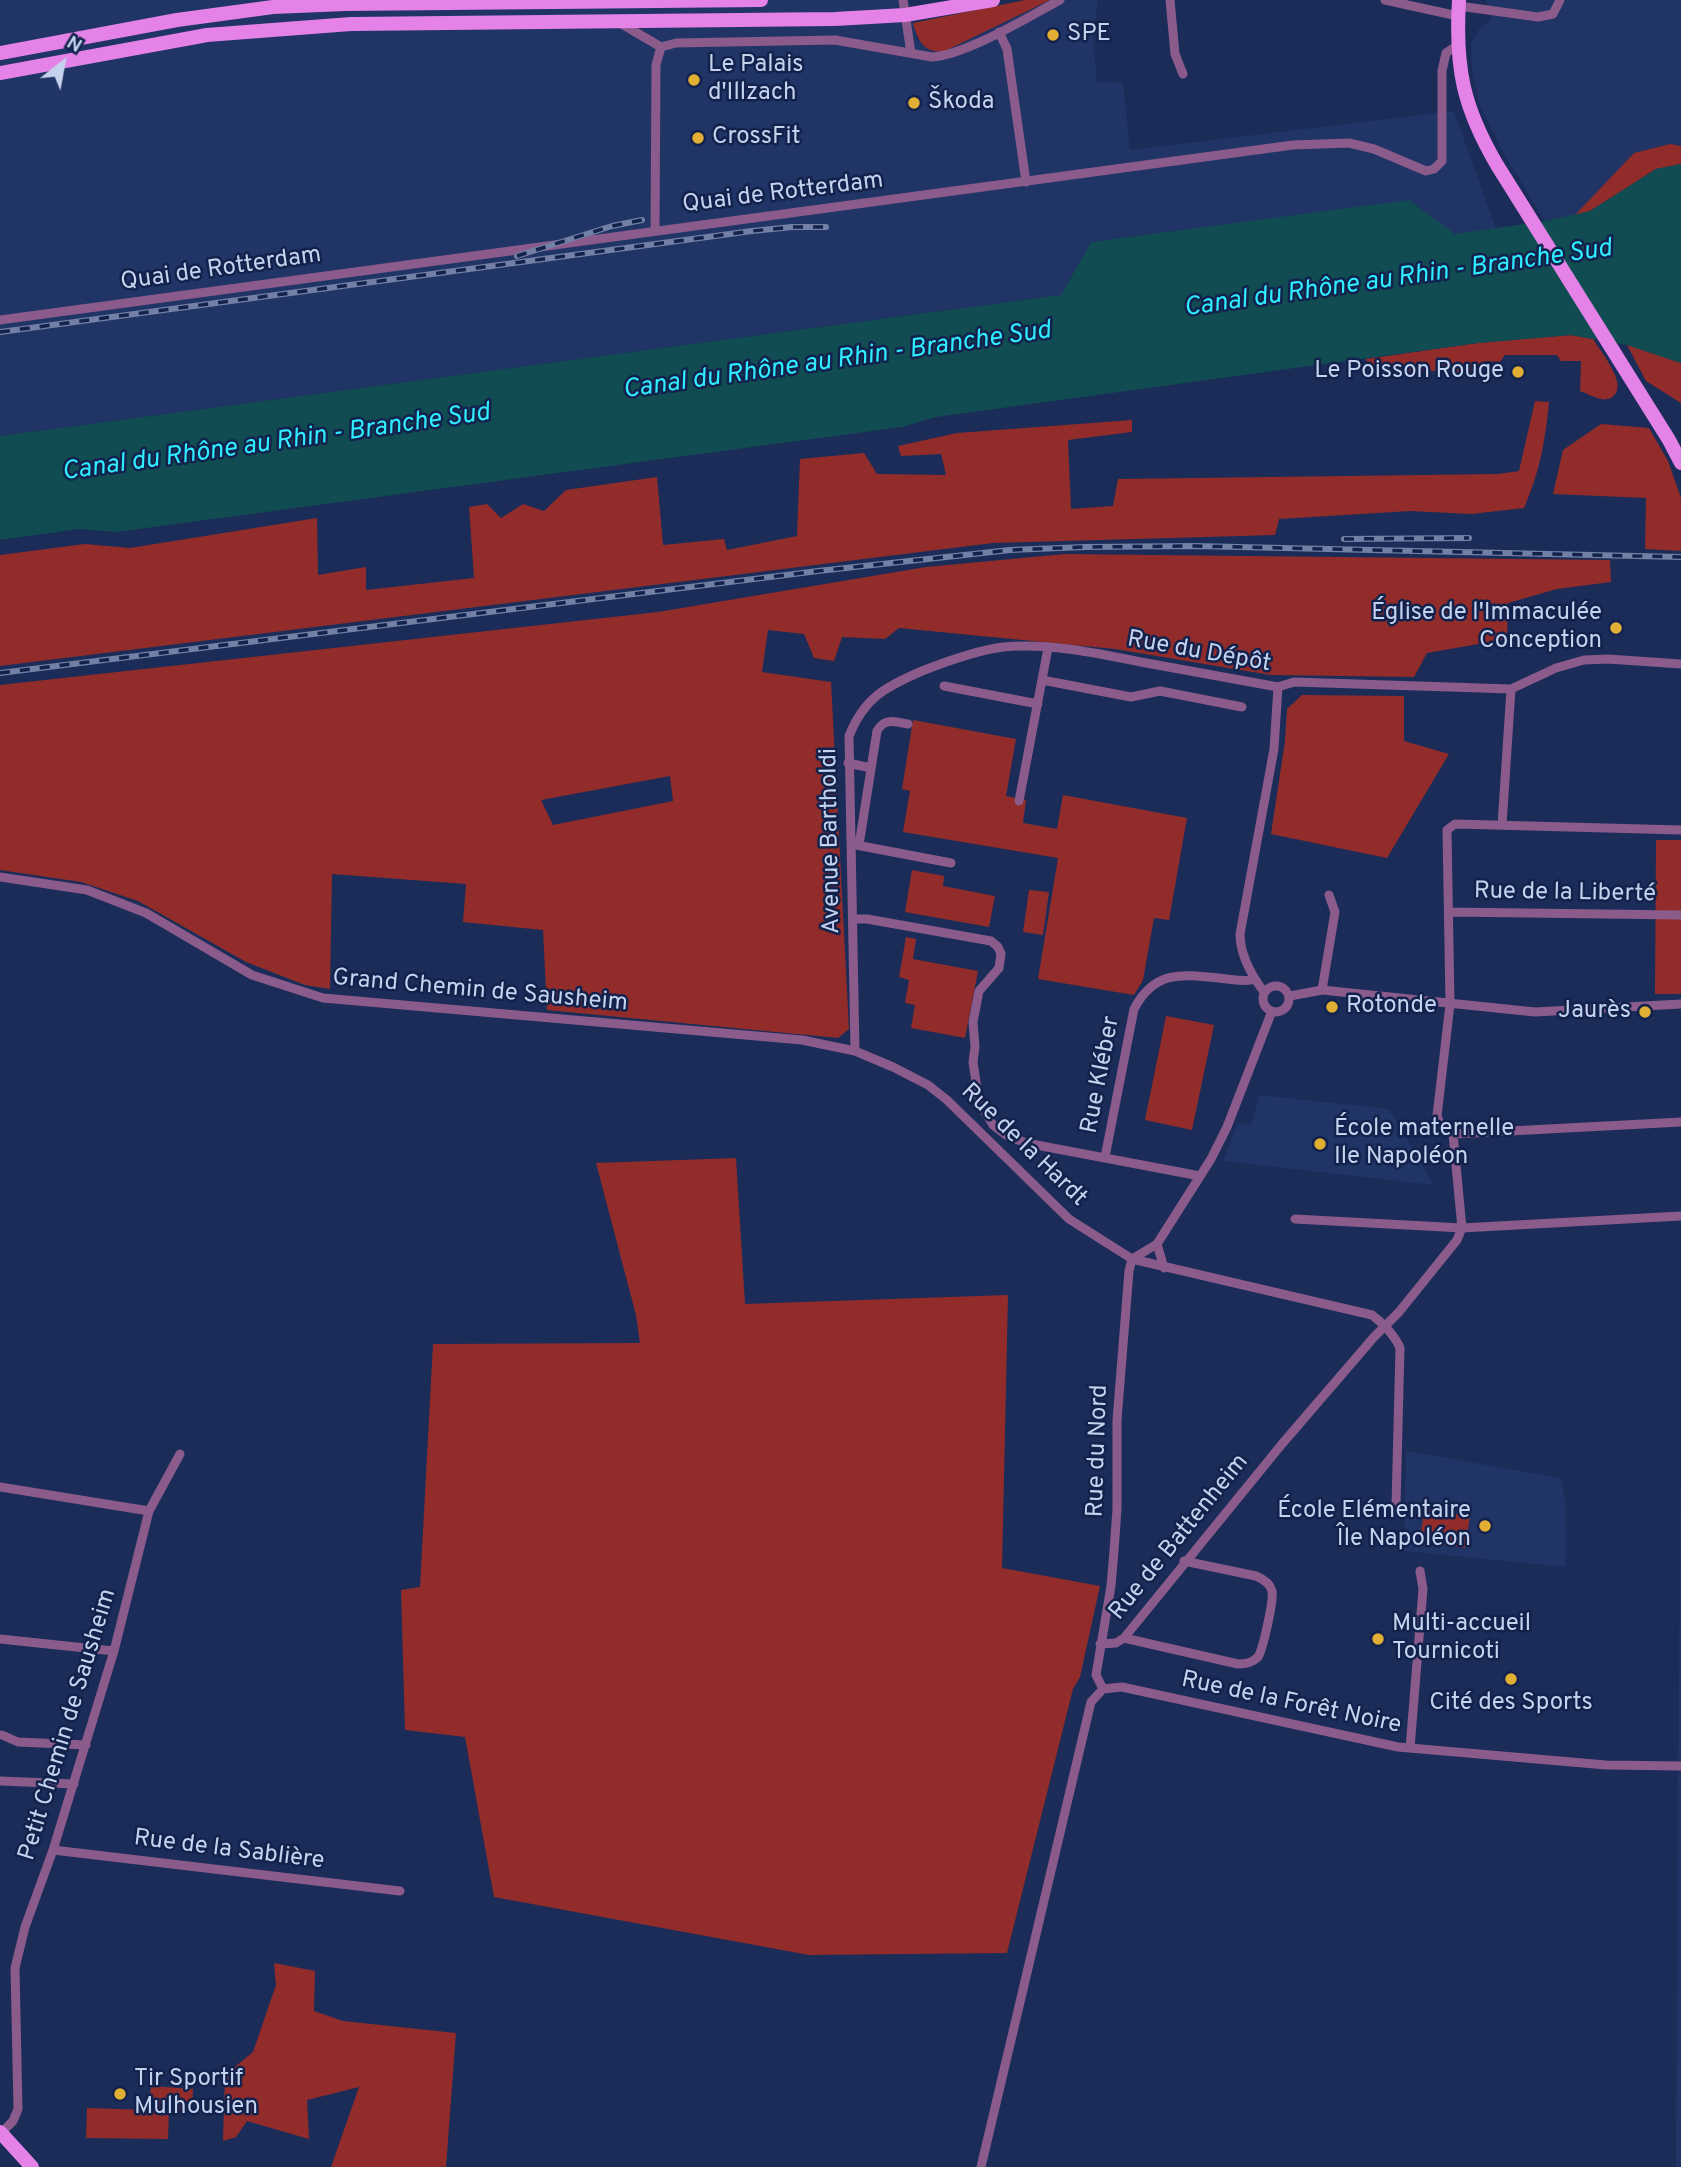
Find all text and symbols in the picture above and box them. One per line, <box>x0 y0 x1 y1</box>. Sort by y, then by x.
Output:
place label: SPE <box>1067 21 1111 49</box>
marker: SPE <box>1045 27 1061 43</box>
north arrow <box>28 28 98 98</box>
text: N <box>62 31 86 59</box>
place label: Le Palais d'Illzach <box>708 52 803 108</box>
marker: Le Palais d'Illzach <box>686 72 702 88</box>
place label: Škoda <box>928 89 994 117</box>
marker: Škoda <box>906 95 922 111</box>
place label: CrossFit <box>712 124 801 152</box>
marker: CrossFit <box>690 130 706 146</box>
street label: Quai de Rotterdam <box>681 167 885 221</box>
water label: Canal du Rhône au Rhin - Branche Sud <box>1182 235 1614 325</box>
street label: Quai de Rotterdam <box>119 242 323 298</box>
water label: Canal du Rhône au Rhin - Branche Sud <box>621 317 1053 407</box>
place label: Le Poisson Rouge <box>1314 358 1504 386</box>
marker: Le Poisson Rouge <box>1510 364 1526 380</box>
water label: Canal du Rhône au Rhin - Branche Sud <box>60 399 492 489</box>
place label: Église de l'Immaculée Conception <box>1371 600 1602 656</box>
marker: Église de l'Immaculée Conception <box>1608 620 1624 636</box>
street label: Rue du Dépôt <box>1125 626 1273 680</box>
street label: Avenue Bartholdi <box>816 748 848 934</box>
street label: Rue de la Liberté <box>1474 878 1656 910</box>
street label: Grand Chemin de Sausheim <box>331 965 629 1019</box>
place label: Rotonde <box>1346 993 1437 1021</box>
place label: Jaurès <box>1558 998 1631 1026</box>
marker: Rotonde <box>1324 999 1340 1015</box>
marker: Jaurès <box>1637 1004 1653 1020</box>
street label: Rue Kléber <box>1077 1014 1127 1136</box>
street label: Rue de la Hardt <box>954 1079 1092 1213</box>
place label: École maternelle Ile Napoléon <box>1334 1116 1514 1172</box>
marker: École maternelle Ile Napoléon <box>1312 1136 1328 1152</box>
street label: Rue du Nord <box>1082 1384 1116 1518</box>
street label: Rue de Battenheim <box>1104 1449 1256 1627</box>
place label: École Elémentaire Île Napoléon <box>1277 1498 1471 1554</box>
marker: École Elémentaire Île Napoléon <box>1477 1518 1493 1534</box>
street label: Petit Chemin de Sausheim <box>14 1586 124 1864</box>
place label: Multi-accueil Tournicoti <box>1392 1611 1531 1667</box>
marker: Multi-accueil Tournicoti <box>1370 1631 1386 1647</box>
street label: Rue de la Forêt Noire <box>1178 1667 1404 1741</box>
marker: Cité des Sports <box>1503 1671 1519 1687</box>
place label: Cité des Sports <box>1429 1690 1593 1718</box>
street label: Rue de la Sablière <box>132 1825 326 1877</box>
place label: Tir Sportif Mulhousien <box>134 2066 258 2122</box>
marker: Tir Sportif Mulhousien <box>112 2086 128 2102</box>

